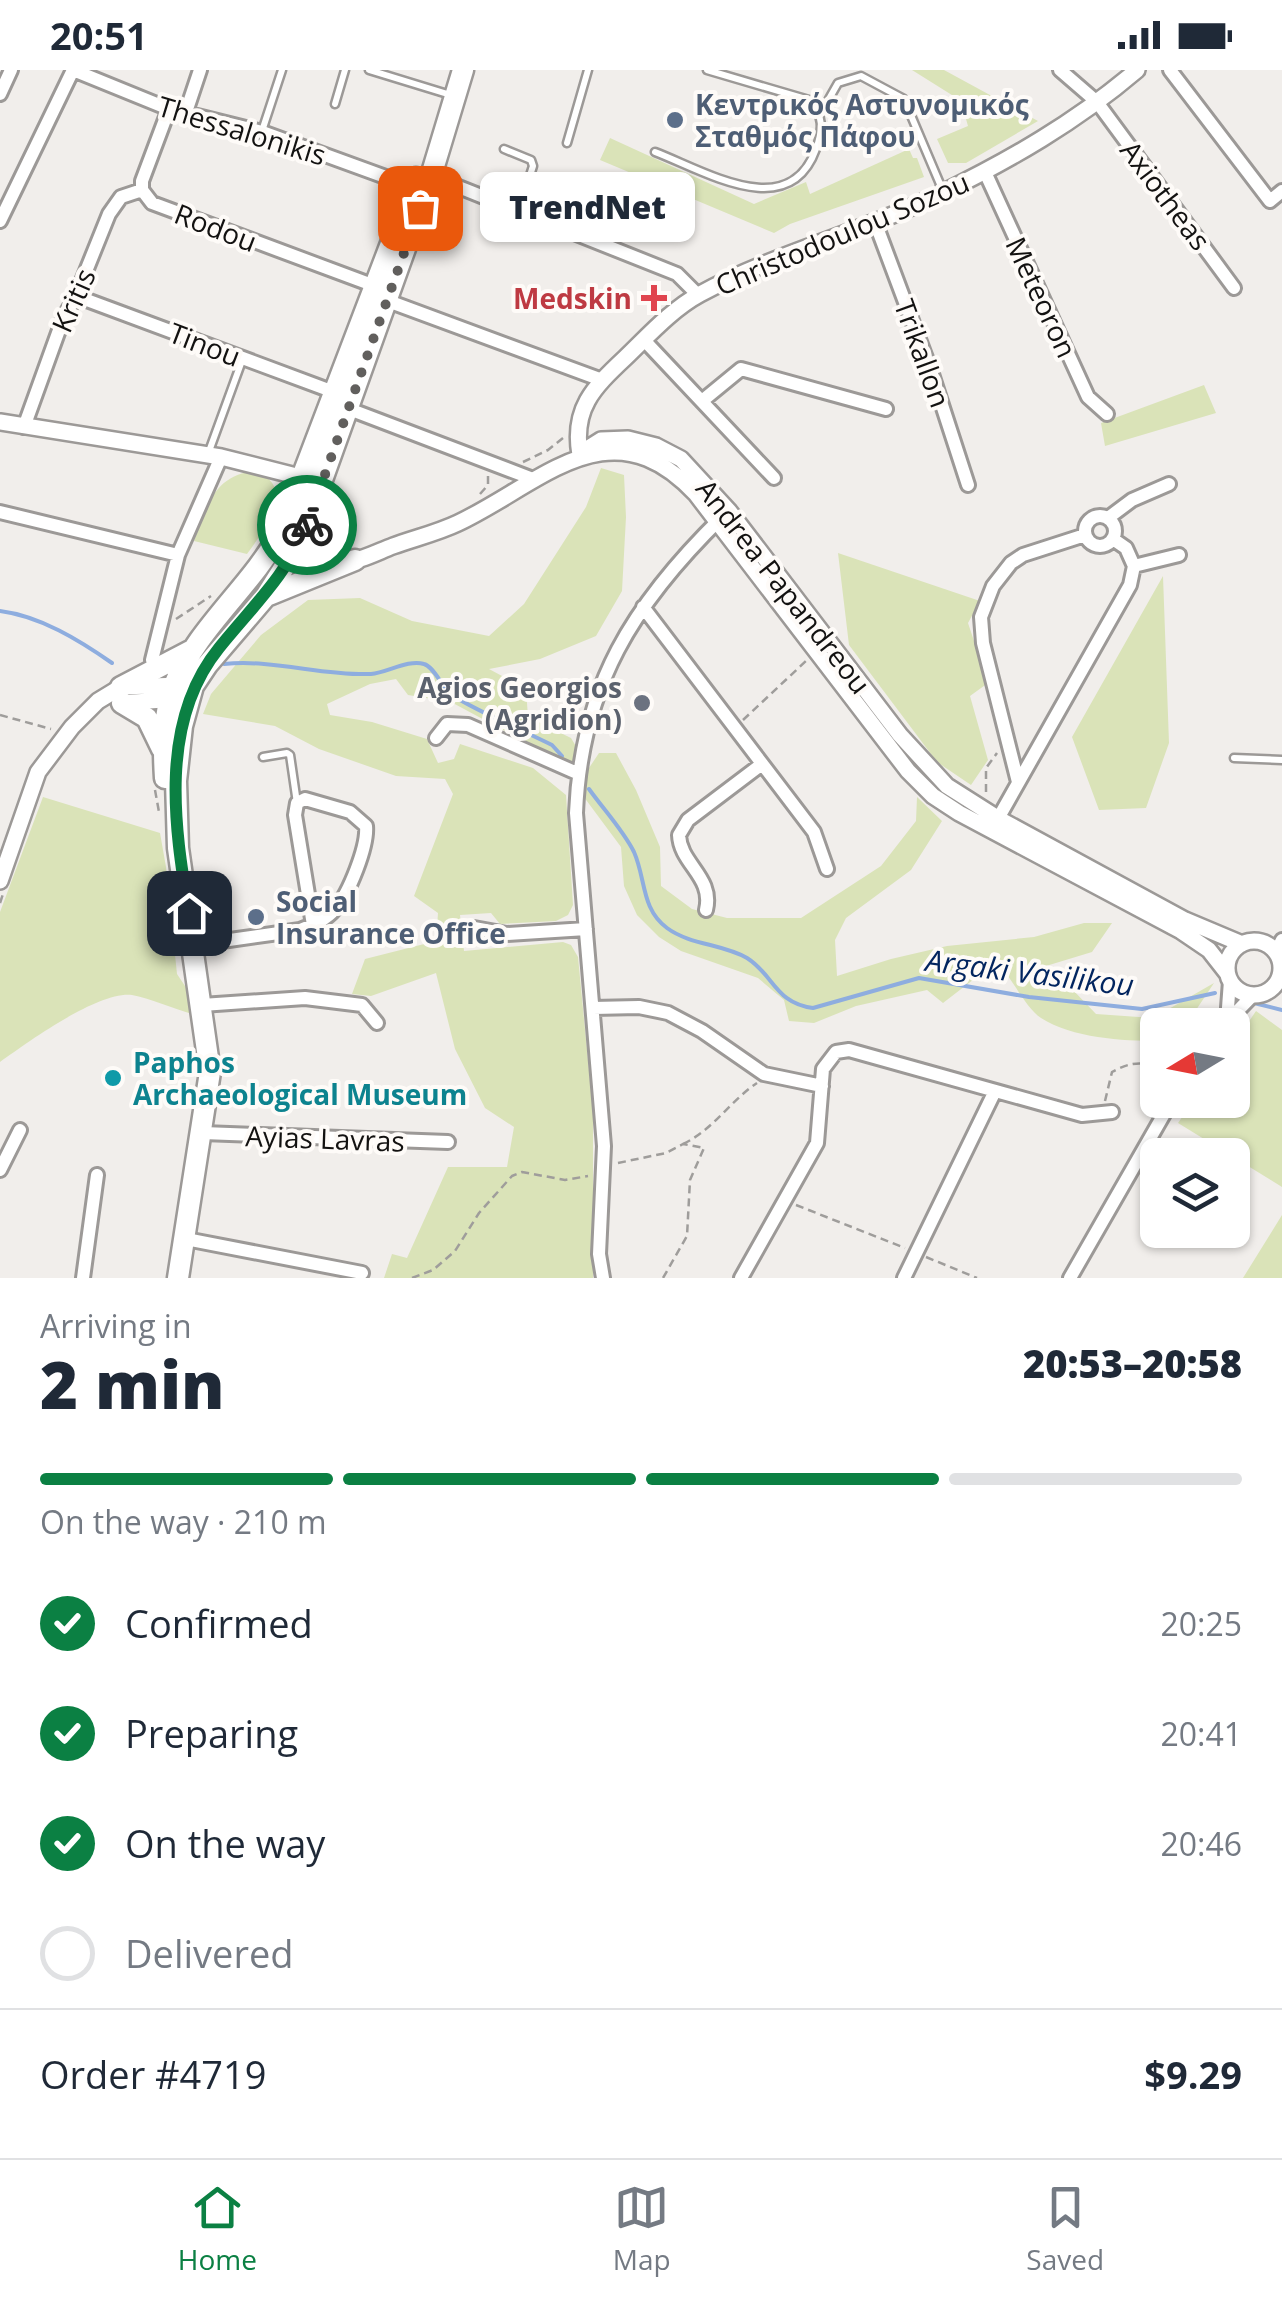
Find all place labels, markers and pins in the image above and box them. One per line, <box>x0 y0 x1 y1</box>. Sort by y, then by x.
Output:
place label: Κεντρικός Αστυνομικός Σταθμός Πάφου <box>695 85 1029 155</box>
marker: Κεντρικός Αστυνομικός Σταθμός Πάφου <box>664 109 686 131</box>
pin <box>378 166 463 251</box>
callout: TrendNet <box>480 173 695 243</box>
place label: Medskin <box>513 279 632 317</box>
marker: Medskin <box>641 285 667 311</box>
place label: Agios Georgios (Agridion) <box>417 668 622 738</box>
marker: Agios Georgios (Agridion) <box>631 692 653 714</box>
pin <box>147 871 232 956</box>
place label: Social Insurance Office <box>276 882 506 952</box>
marker: Social Insurance Office <box>245 906 267 928</box>
place label: Paphos Archaeological Museum <box>133 1043 467 1113</box>
marker: Paphos Archaeological Museum <box>102 1067 124 1089</box>

